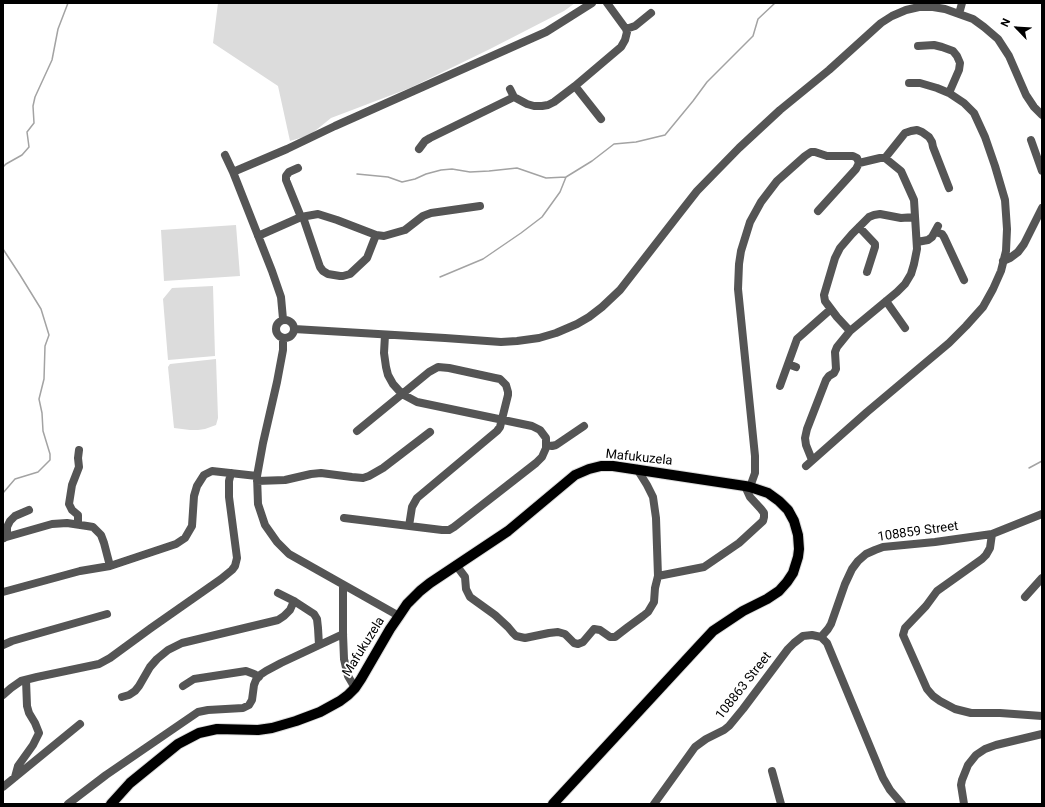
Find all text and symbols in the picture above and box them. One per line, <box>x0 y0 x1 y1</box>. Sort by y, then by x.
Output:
north arrow <box>997 8 1037 48</box>
text: N <box>998 16 1013 29</box>
street label: Mafukuzela <box>605 447 673 469</box>
street label: 108859 Street <box>877 519 959 545</box>
street label: Mafukuzela <box>340 614 388 680</box>
street label: 108863 Street <box>713 649 775 723</box>

